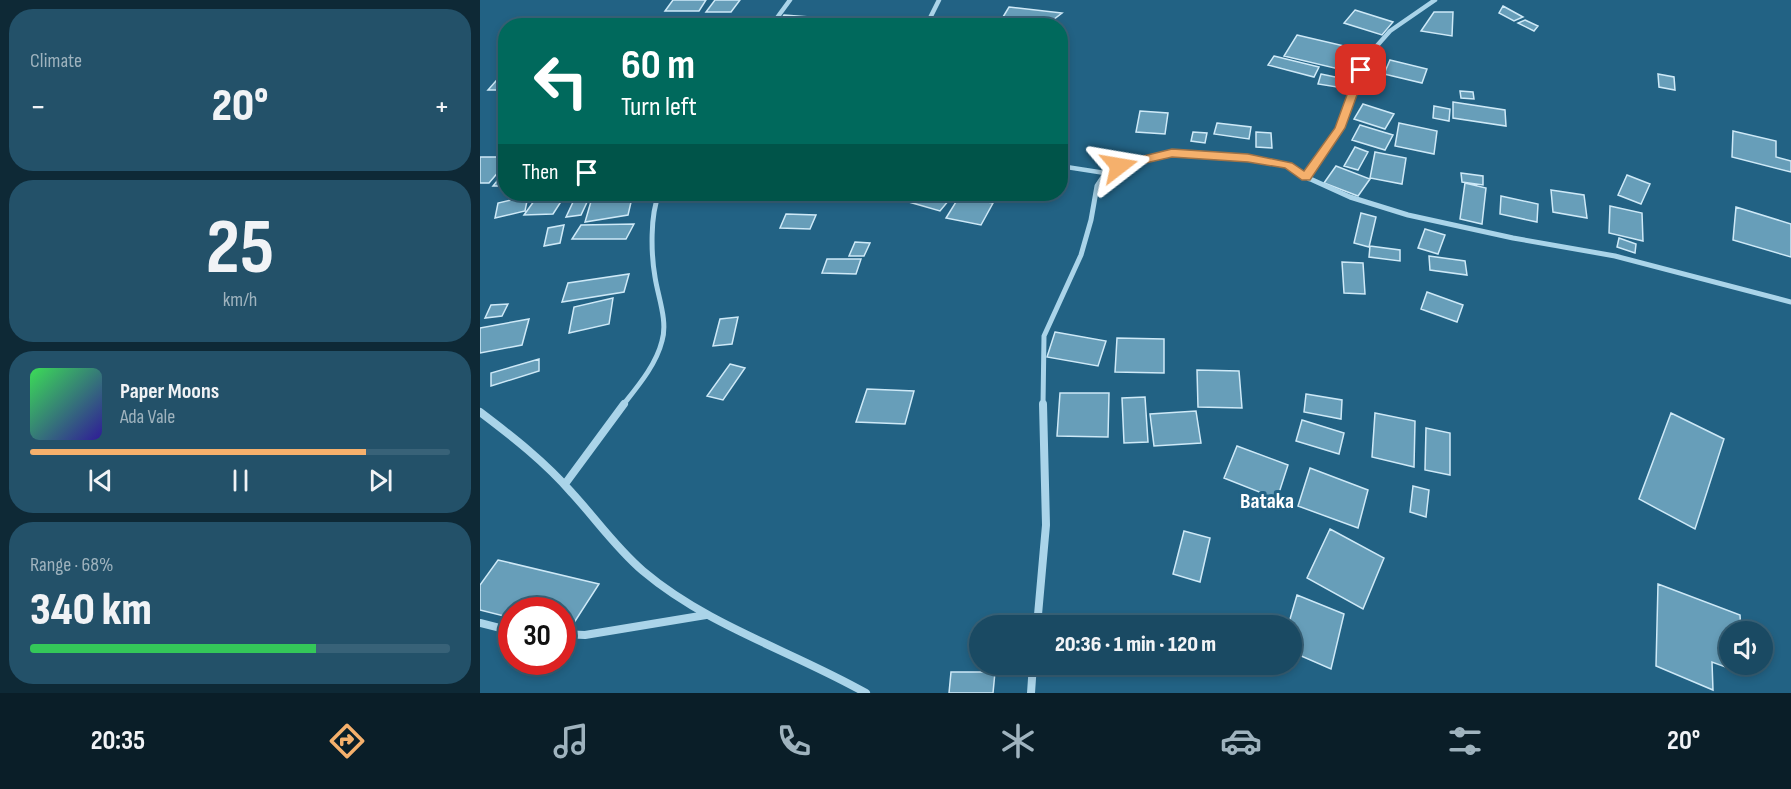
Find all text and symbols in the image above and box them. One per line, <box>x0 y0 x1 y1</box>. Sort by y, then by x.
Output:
text: 60 m <box>621 40 695 91</box>
icon: left <box>522 42 600 120</box>
pin <box>1335 44 1386 95</box>
text: Climate <box>30 49 82 73</box>
icon: arrive <box>1344 53 1377 86</box>
text: 20° <box>212 79 268 134</box>
text: − <box>30 87 46 127</box>
text: + <box>434 87 450 127</box>
text: Turn left <box>621 91 697 123</box>
position arrow <box>1087 134 1151 198</box>
icon: arrive <box>570 156 603 189</box>
text: Then <box>522 159 558 186</box>
text: 25 <box>206 202 274 295</box>
text: km/h <box>223 288 257 312</box>
text: Paper Moons <box>120 378 219 405</box>
text: Ada Vale <box>120 405 175 429</box>
icon: previous <box>84 464 117 497</box>
icon: pause <box>224 464 257 497</box>
icon: next <box>364 464 397 497</box>
district label: Bataka <box>1240 488 1294 515</box>
text: Range · 68% <box>30 553 114 577</box>
text: 340 km <box>30 583 152 638</box>
speed limit sign: 30 <box>498 597 576 675</box>
map controls <box>1719 621 1773 675</box>
button: sound <box>1719 621 1773 675</box>
text: 20:36 · 1 min · 120 m <box>1055 631 1216 658</box>
icon: directions <box>326 720 368 762</box>
icon: music <box>550 720 592 762</box>
icon: phone <box>773 720 815 762</box>
icon: climate <box>997 720 1039 762</box>
icon: car <box>1220 720 1262 762</box>
icon: filters <box>1444 720 1486 762</box>
text: 20:35 <box>91 725 145 757</box>
text: 20° <box>1667 725 1700 757</box>

